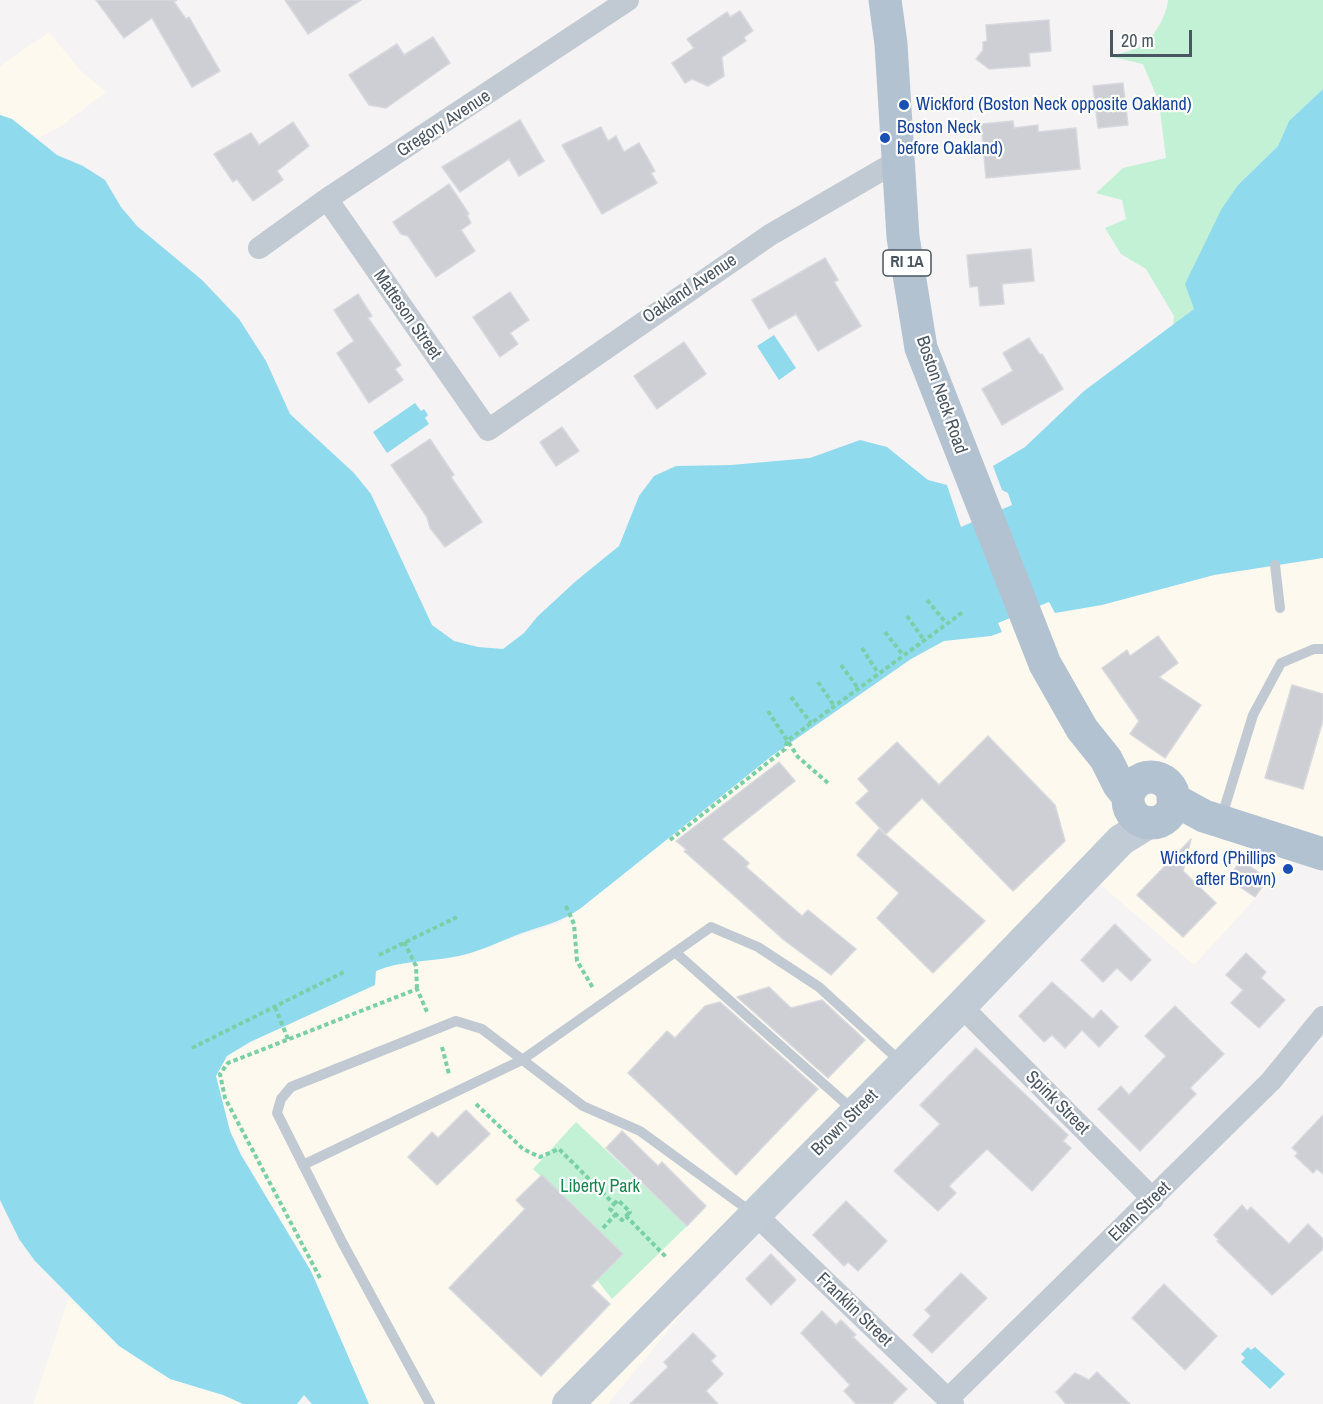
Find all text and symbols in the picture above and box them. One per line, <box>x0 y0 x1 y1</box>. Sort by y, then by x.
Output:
scale bar <box>1113 18 1196 56</box>
text: 20 m <box>1121 28 1154 53</box>
street label: Gregory Avenue <box>393 86 495 162</box>
place label: Wickford (Boston Neck opposite Oakland) <box>916 94 1192 116</box>
marker: Wickford (Boston Neck opposite Oakland) <box>897 98 911 112</box>
place label: Boston Neck before Oakland) <box>897 117 1003 160</box>
marker: Boston Neck before Oakland) <box>878 131 892 145</box>
street label: Oakland Avenue <box>639 250 741 328</box>
road number: RI 1A <box>883 250 931 276</box>
street label: Matteson Street <box>368 266 446 364</box>
street label: Boston Neck Road <box>911 333 971 457</box>
place label: Wickford (Phillips after Brown) <box>1160 848 1276 890</box>
marker: Wickford (Phillips after Brown) <box>1281 862 1295 876</box>
street label: Spink Street <box>1021 1067 1093 1139</box>
street label: Brown Street <box>807 1085 883 1161</box>
park label: Liberty Park <box>560 1176 640 1198</box>
street label: Elam Street <box>1105 1177 1175 1247</box>
street label: Franklin Street <box>812 1269 896 1351</box>

